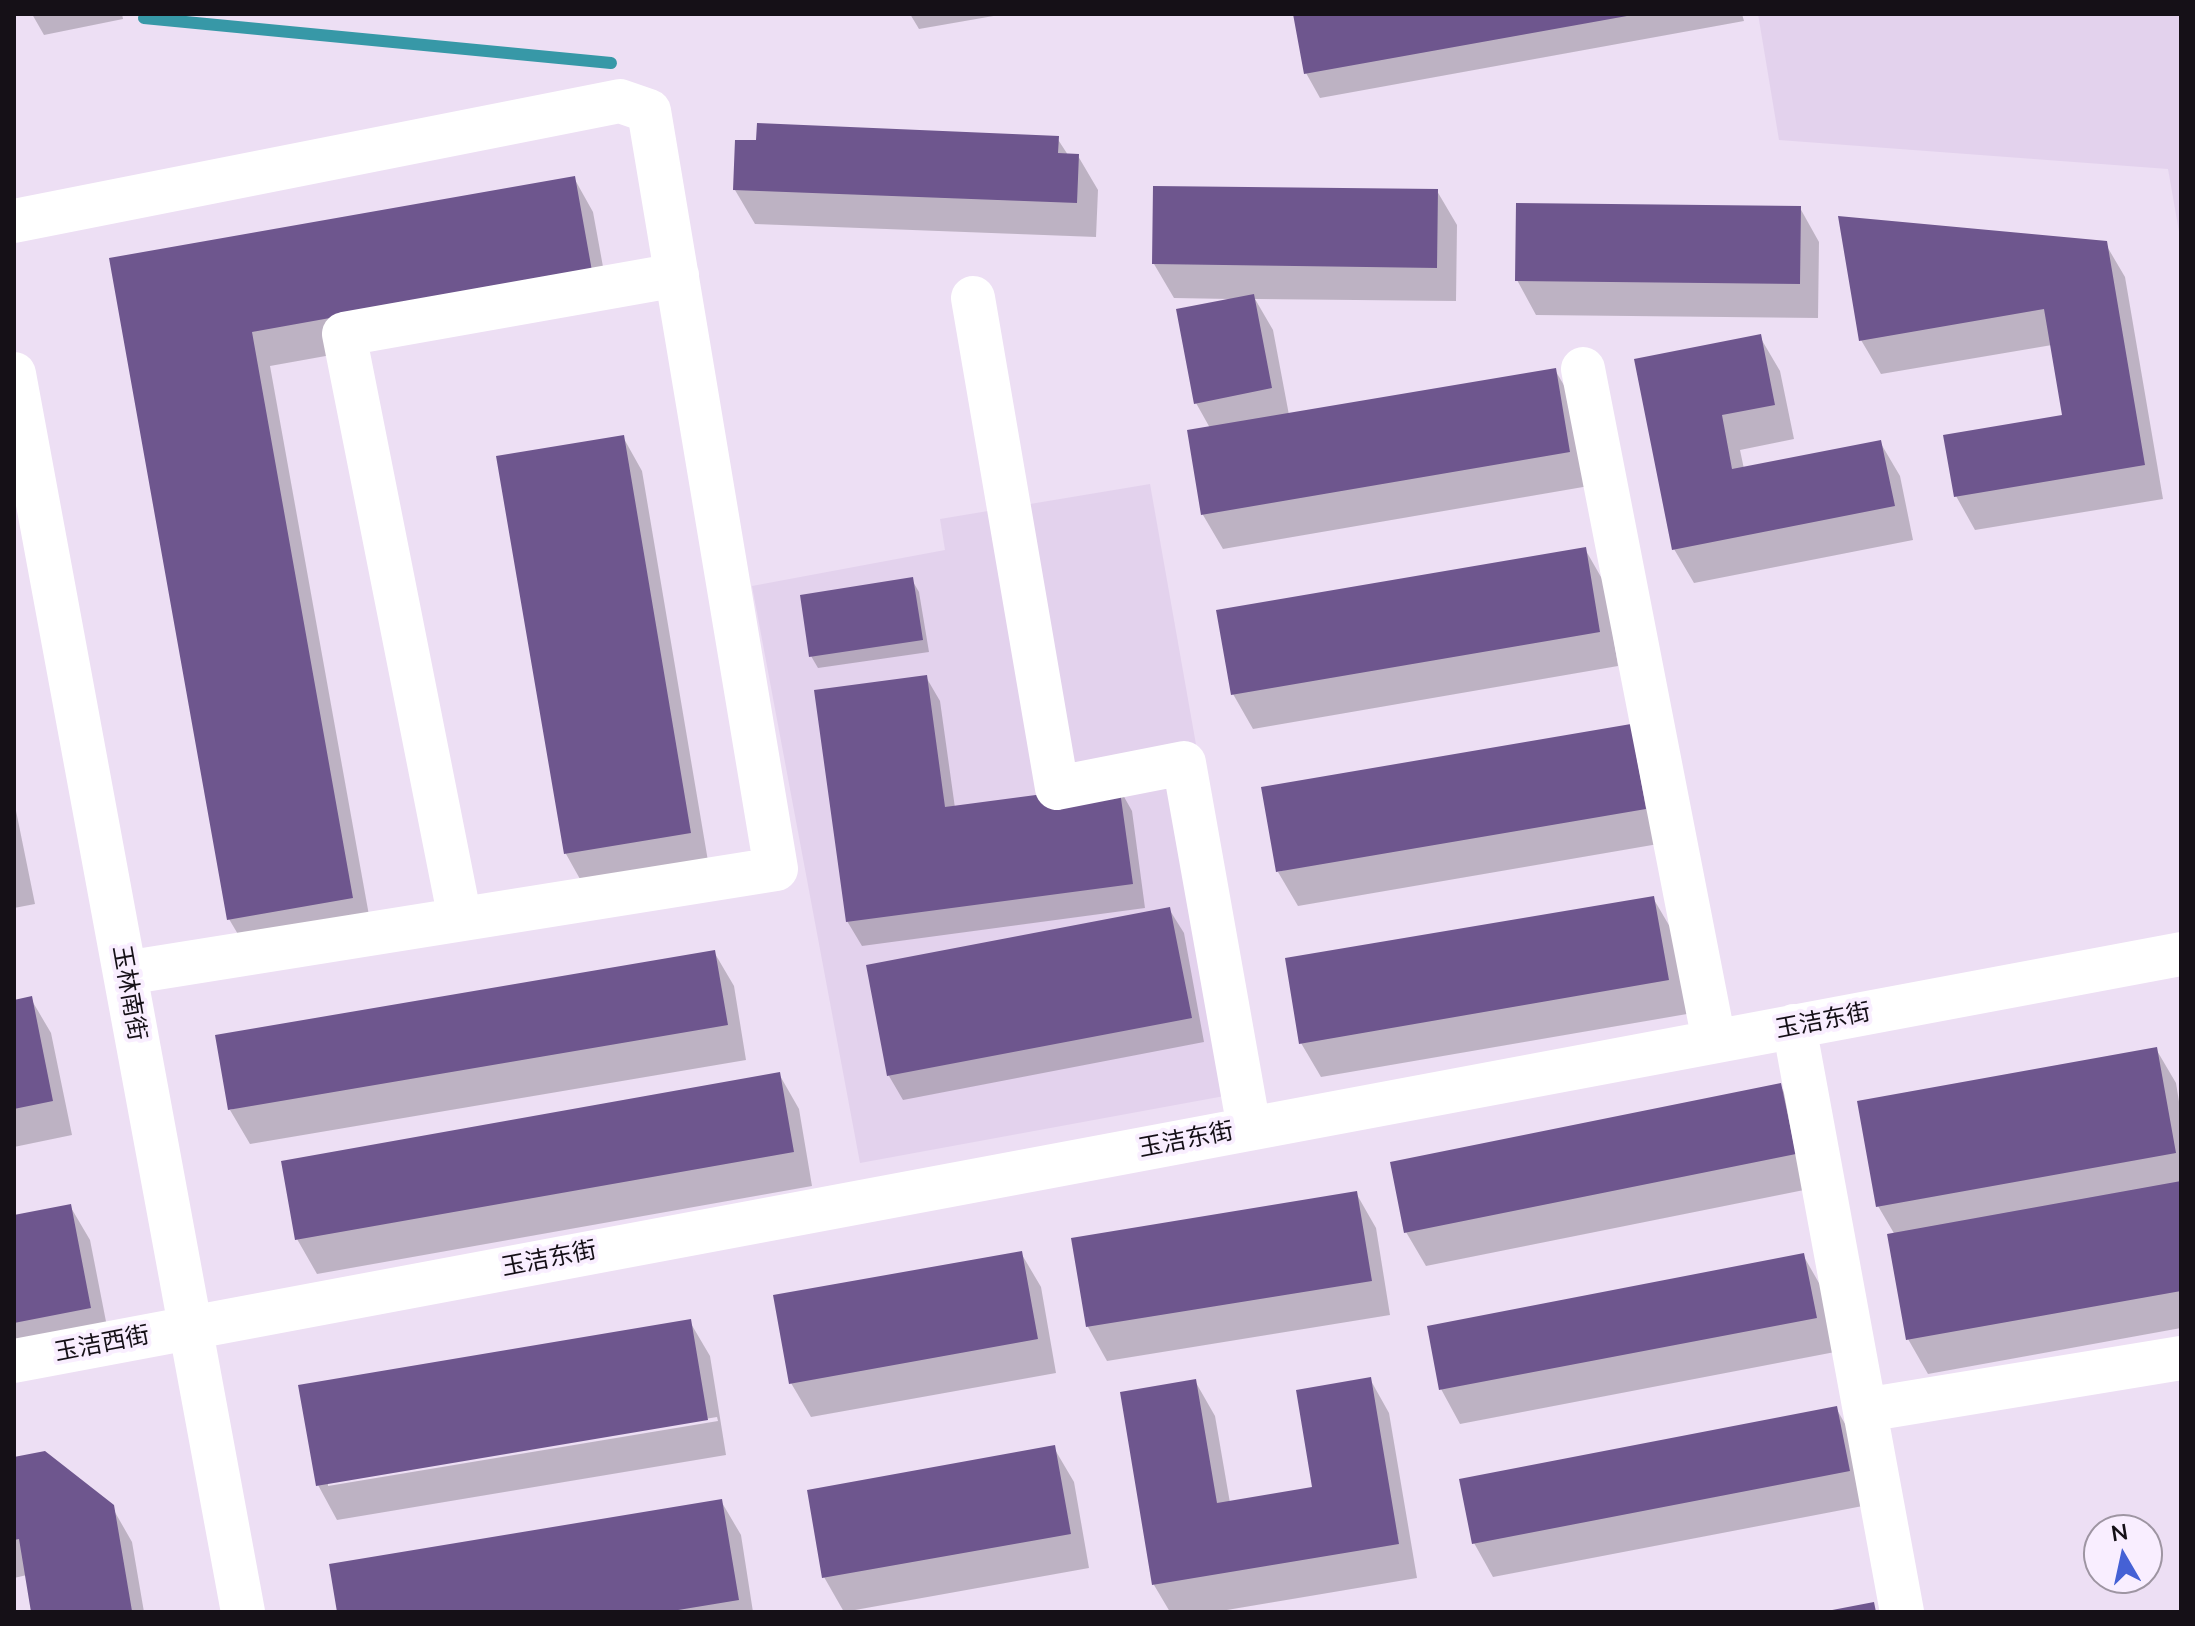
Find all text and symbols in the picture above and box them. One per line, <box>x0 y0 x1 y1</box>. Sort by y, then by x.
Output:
street label: 玉林南街 <box>106 943 152 1043</box>
street label: 玉洁东街 <box>1773 998 1873 1044</box>
street label: 玉洁东街 <box>1136 1117 1236 1163</box>
street label: 玉洁东街 <box>499 1236 599 1282</box>
street label: 玉洁西街 <box>52 1321 152 1367</box>
north arrow <box>2083 1514 2163 1594</box>
text: N <box>2109 1517 2130 1547</box>

